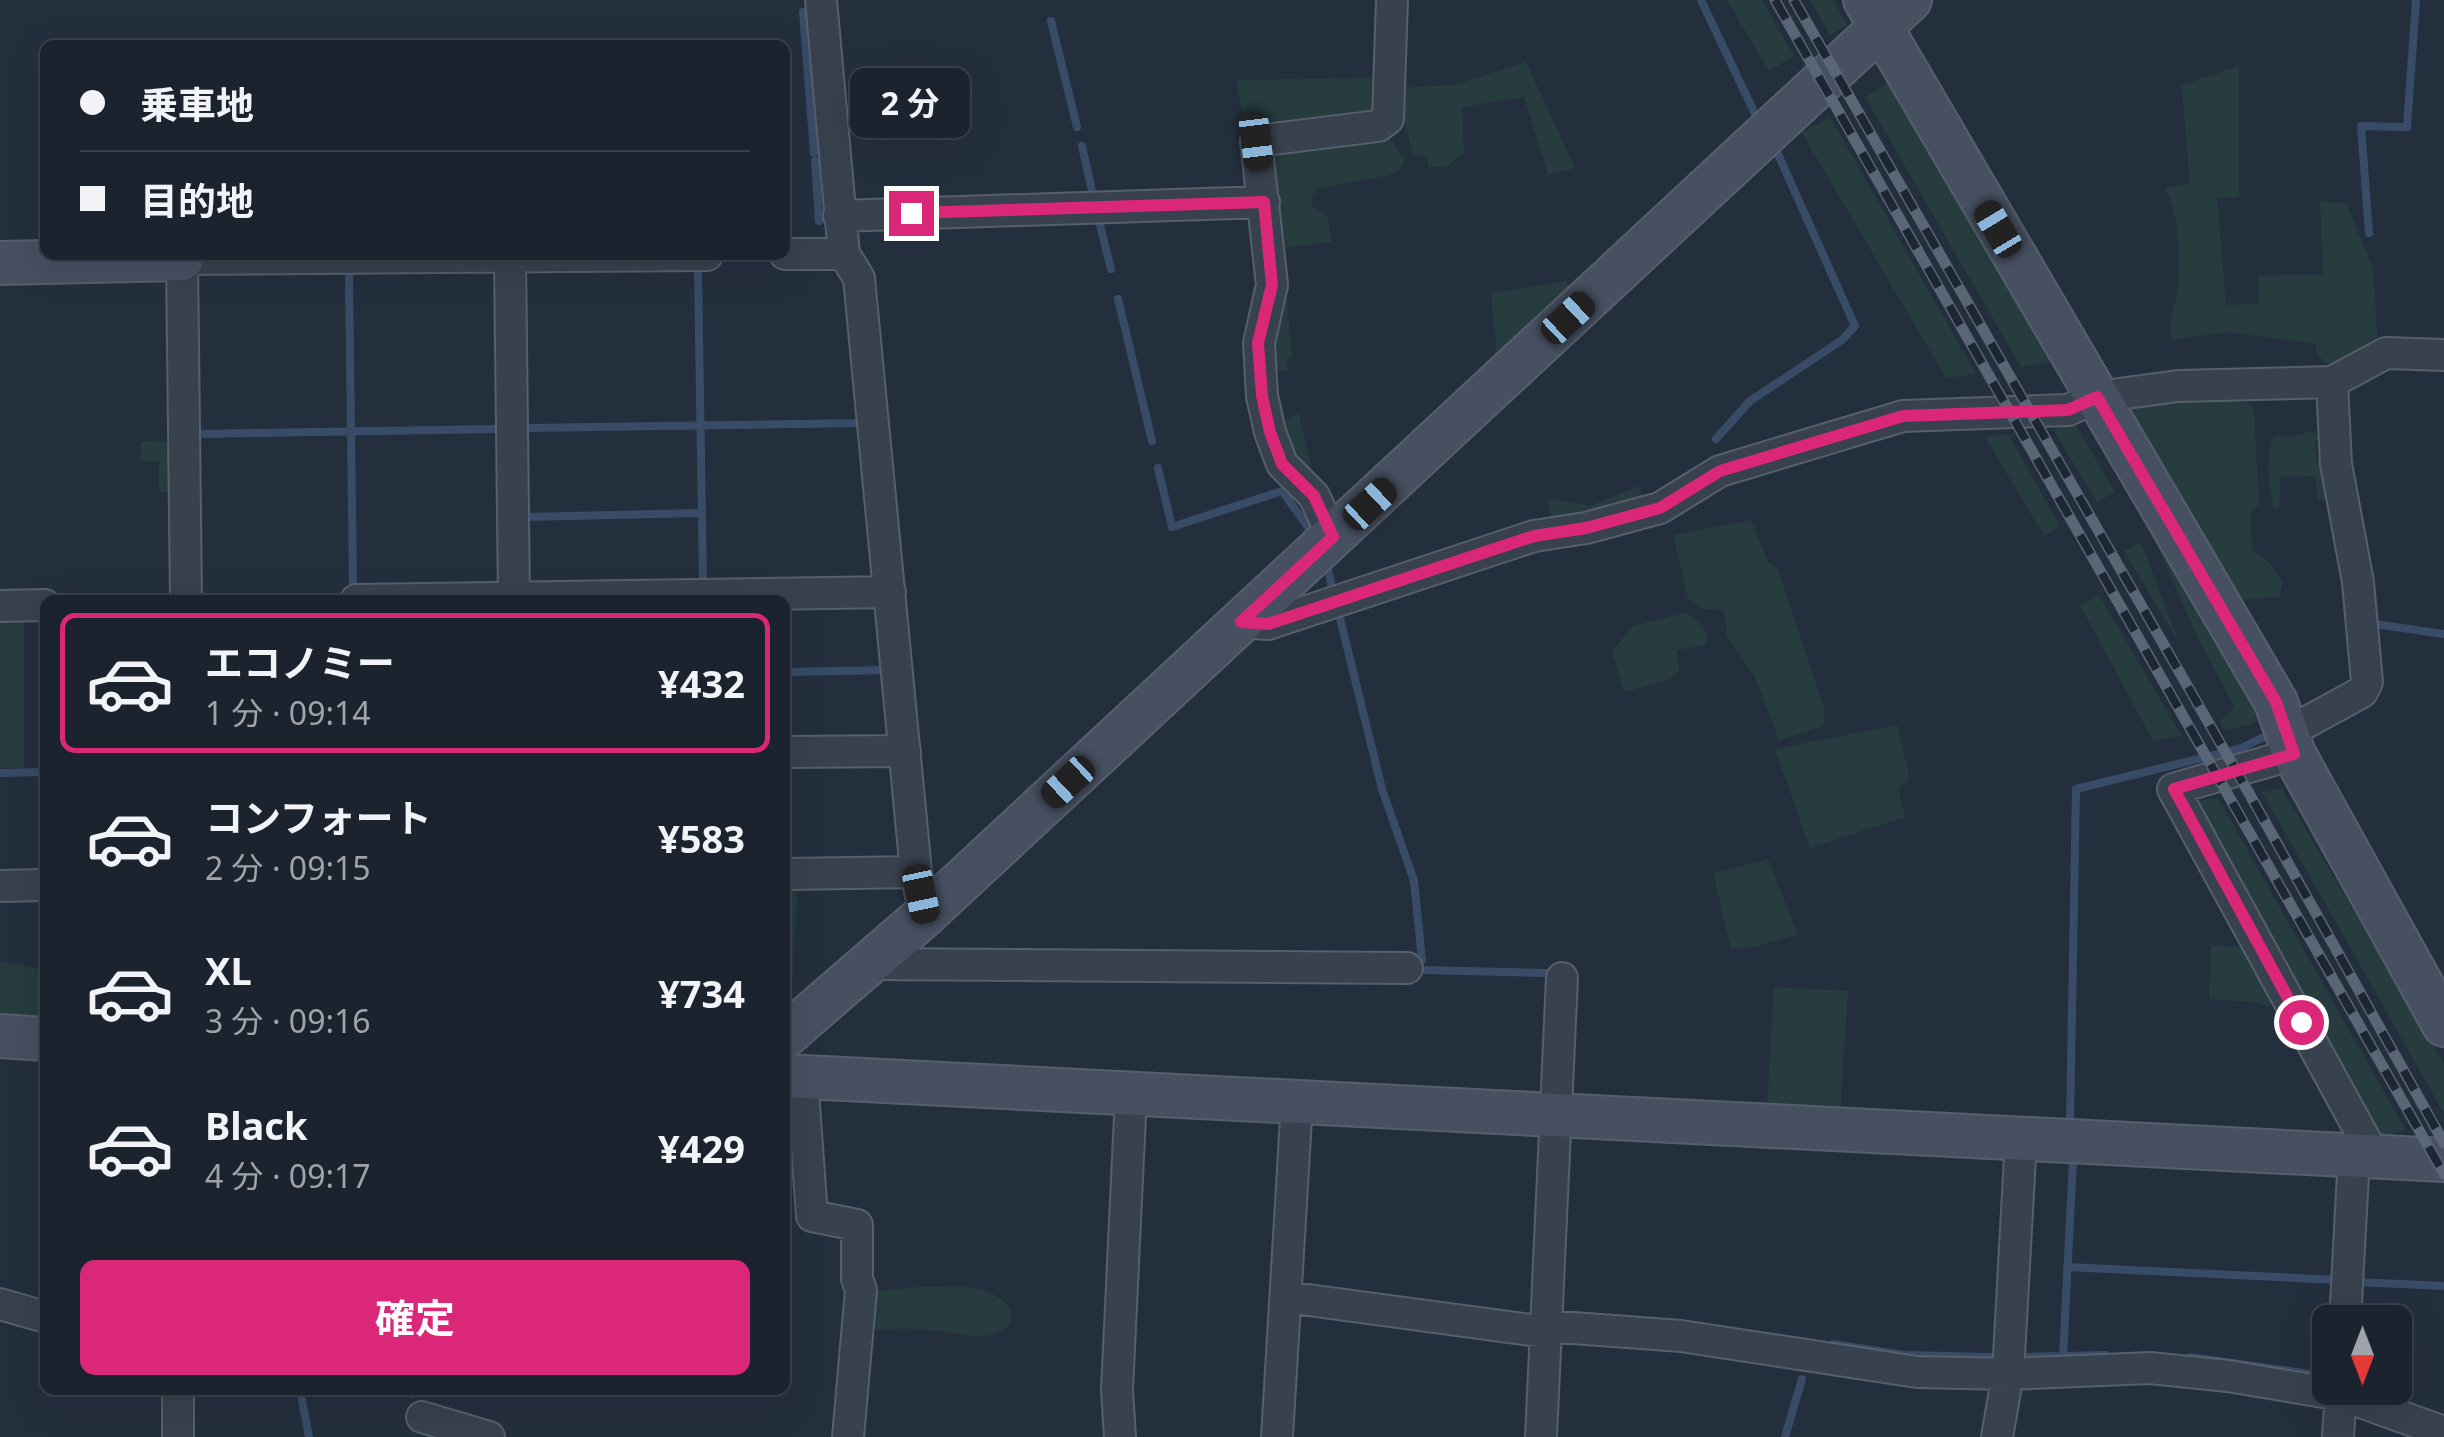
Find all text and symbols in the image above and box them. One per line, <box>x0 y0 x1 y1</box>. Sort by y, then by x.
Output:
callout: 2 分 <box>851 68 971 138</box>
text: 乗車地 <box>140 78 254 130</box>
text: 2 分 <box>881 81 939 124</box>
car <box>1237 109 1275 173</box>
text: 目的地 <box>140 174 254 226</box>
route end <box>889 191 934 236</box>
car <box>1970 196 2026 262</box>
car <box>1536 287 1600 349</box>
car <box>1338 473 1402 535</box>
text: エコノミー <box>205 636 395 688</box>
icon: car <box>85 638 175 728</box>
text: ¥432 <box>658 657 745 709</box>
text: 1 分 · 09:14 <box>205 691 371 734</box>
car <box>1036 751 1100 813</box>
text: コンフォート <box>205 791 432 843</box>
icon: car <box>85 793 175 883</box>
text: ¥583 <box>658 812 745 864</box>
text: 2 分 · 09:15 <box>205 846 371 889</box>
car <box>900 862 942 926</box>
text: XL <box>205 944 252 996</box>
icon: car <box>85 948 175 1038</box>
text: ¥734 <box>658 967 745 1019</box>
text: 3 分 · 09:16 <box>205 999 371 1042</box>
route start <box>2279 1000 2324 1045</box>
text: Black <box>205 1099 308 1151</box>
icon: car <box>85 1103 175 1193</box>
text: ¥429 <box>658 1122 745 1174</box>
text: 4 分 · 09:17 <box>205 1154 371 1197</box>
button: 確定 <box>80 1260 750 1375</box>
north arrow <box>2312 1305 2412 1405</box>
map controls <box>2312 1305 2412 1405</box>

